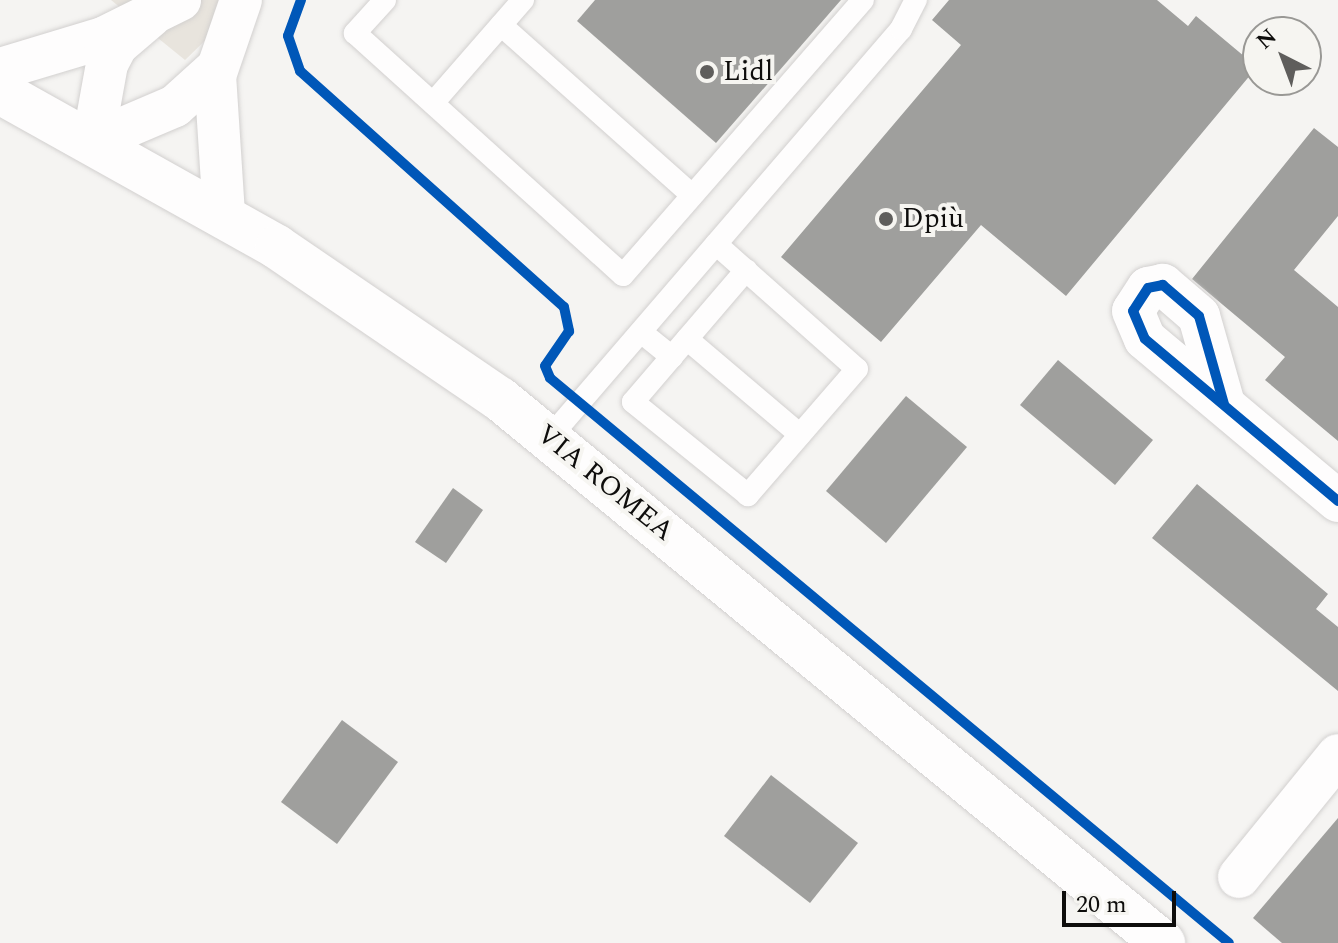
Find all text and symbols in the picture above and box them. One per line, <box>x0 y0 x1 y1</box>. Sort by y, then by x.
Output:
north arrow <box>1242 16 1322 96</box>
text: N <box>1249 21 1285 58</box>
place label: Lidl <box>723 55 773 89</box>
marker: Lidl <box>698 63 716 81</box>
place label: Dpiù <box>902 202 964 236</box>
marker: Dpiù <box>877 210 895 228</box>
street label: VIA ROMEA <box>530 417 680 549</box>
scale bar <box>1066 875 1180 925</box>
text: 20 m <box>1076 887 1127 923</box>

